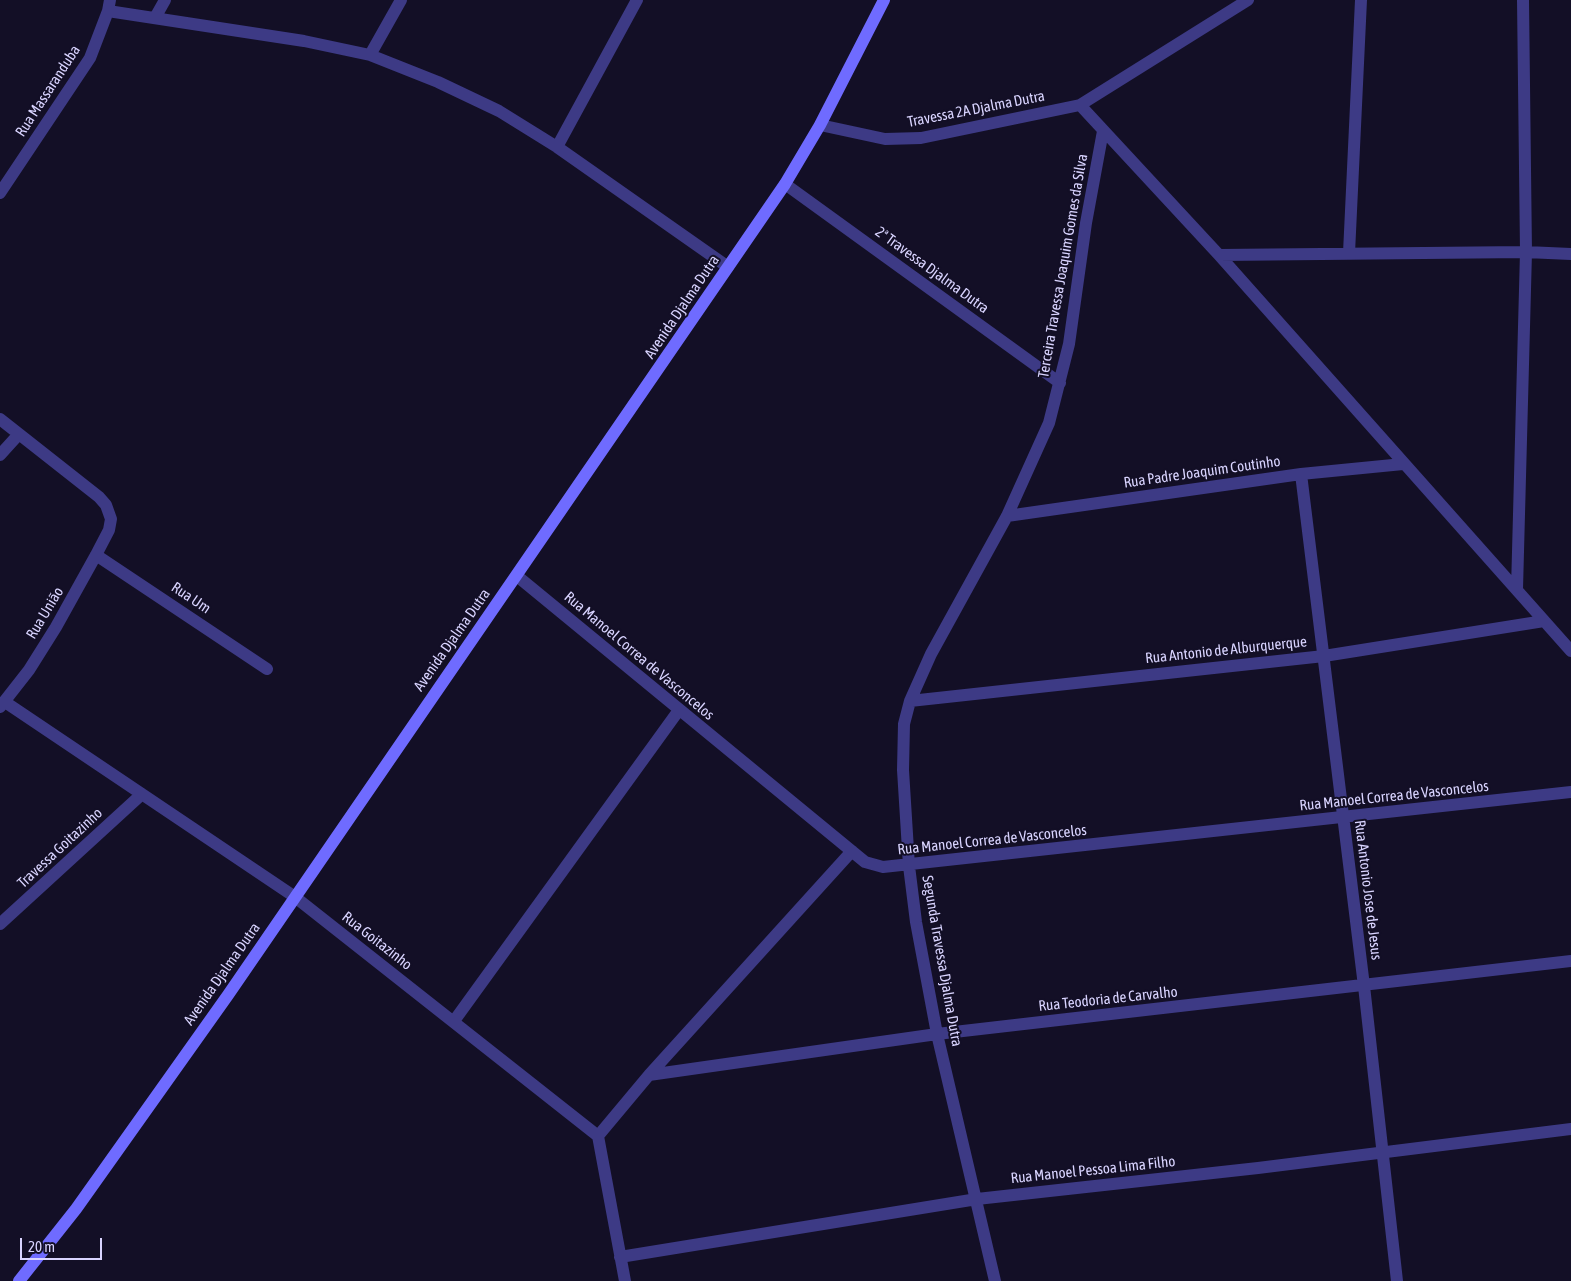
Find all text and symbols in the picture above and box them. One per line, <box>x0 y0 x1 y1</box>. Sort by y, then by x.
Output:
street label: Rua Massaranduba <box>12 42 84 140</box>
street label: Travessa 2A Djalma Dutra <box>906 87 1046 131</box>
street label: Terceira Travessa Joaquim Gomes da Silva <box>1034 153 1092 379</box>
street label: 2ª Travessa Djalma Dutra <box>872 223 992 317</box>
street label: Avenida Djalma Dutra <box>641 252 723 362</box>
street label: Rua Padre Joaquim Coutinho <box>1122 452 1282 492</box>
street label: Rua Um <box>168 578 214 618</box>
street label: Rua União <box>23 584 67 642</box>
street label: Avenida Djalma Dutra <box>410 585 494 695</box>
street label: Rua Manoel Correa de Vasconcelos <box>560 588 718 724</box>
street label: Rua Antonio de Alburquerque <box>1144 633 1308 667</box>
street label: Rua Manoel Correa de Vasconcelos <box>1299 777 1489 815</box>
street label: Travessa Goitazinho <box>14 804 106 892</box>
street label: Rua Antonio Jose de Jesus <box>1350 819 1386 961</box>
street label: Rua Manoel Correa de Vasconcelos <box>897 821 1087 859</box>
street label: Segunda Travessa Djalma Dutra <box>918 874 966 1048</box>
street label: Rua Goitazinho <box>338 908 416 974</box>
street label: Avenida Djalma Dutra <box>180 919 264 1029</box>
street label: Rua Teodoria de Carvalho <box>1038 983 1178 1015</box>
street label: Rua Manoel Pessoa Lima Filho <box>1010 1152 1176 1188</box>
scale bar <box>22 1228 105 1260</box>
text: 20 m <box>28 1238 55 1255</box>

